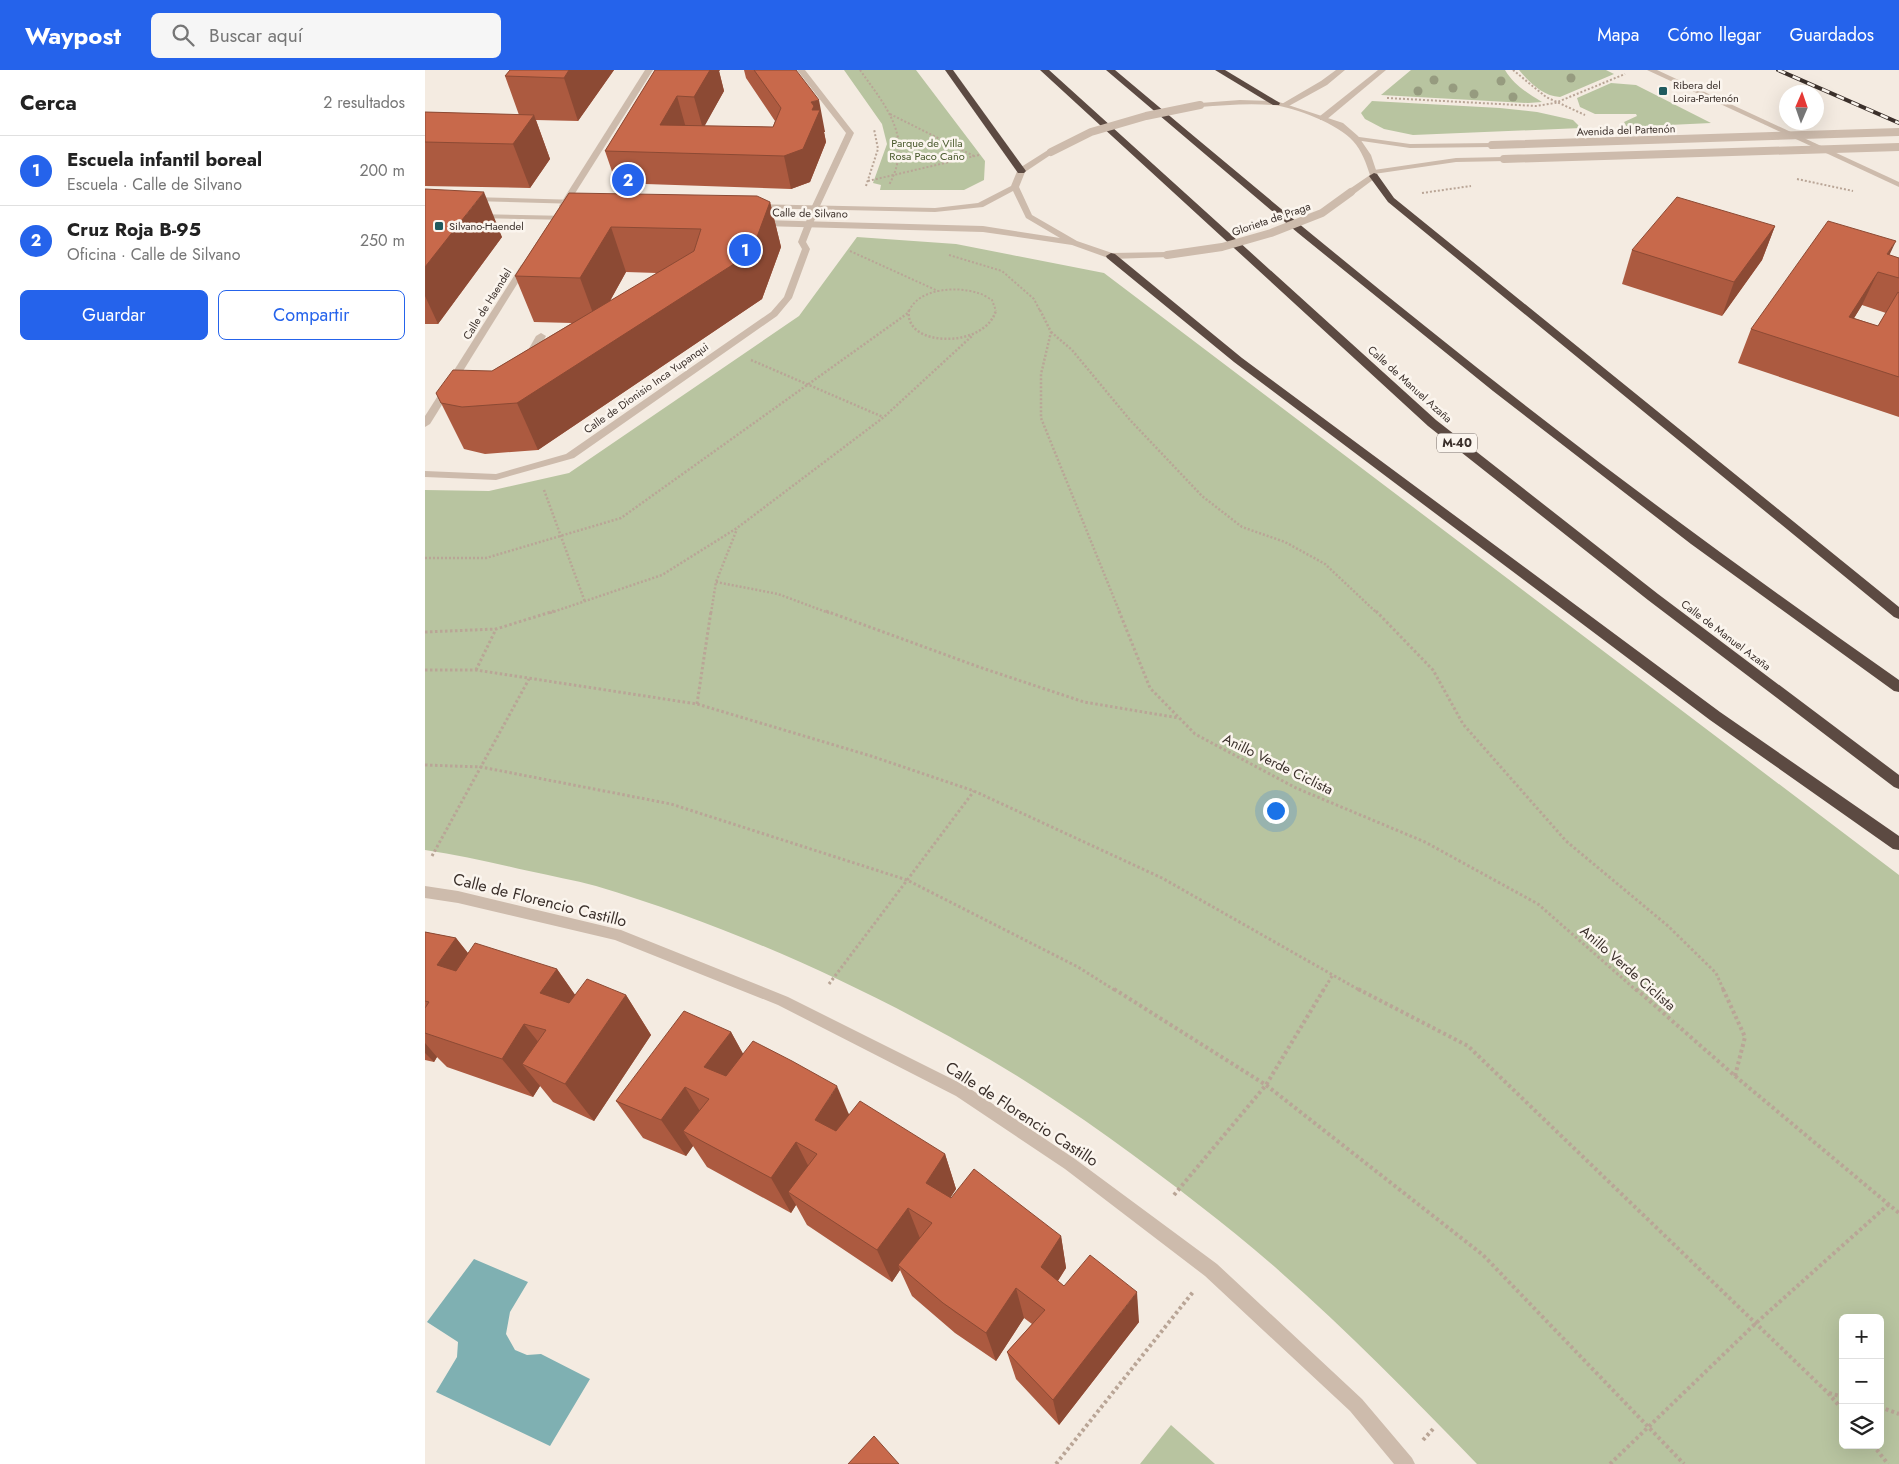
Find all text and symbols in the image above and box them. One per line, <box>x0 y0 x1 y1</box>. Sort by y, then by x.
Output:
search box <box>151 13 501 58</box>
text: Waypost <box>25 18 121 53</box>
icon: search <box>169 21 197 49</box>
text: Buscar aquí <box>209 22 303 49</box>
text: Mapa <box>1597 22 1639 48</box>
text: Cómo llegar <box>1667 22 1762 48</box>
text: Guardados <box>1790 22 1874 48</box>
place label: Ribera del Loira-Partenón <box>1673 77 1739 106</box>
marker: Ribera del Loira-Partenón <box>1657 85 1669 97</box>
north arrow <box>1779 85 1824 130</box>
text: Cerca <box>20 88 77 118</box>
text: 2 resultados <box>323 91 405 114</box>
street label: Avenida del Partenón <box>1576 120 1676 140</box>
park label: Parque de Villa Rosa Paco Caño <box>889 135 965 164</box>
text: Escuela infantil boreal <box>67 146 262 173</box>
text: 1 <box>32 159 40 182</box>
text: 200 m <box>359 159 405 182</box>
pin: 2 <box>612 161 644 199</box>
text: Escuela · Calle de Silvano <box>67 173 242 196</box>
street label: Glorieta de Praga <box>1230 198 1312 240</box>
street label: Calle de Silvano <box>772 204 848 222</box>
text: Cruz Roja B-95 <box>67 216 201 243</box>
place label: Silvano-Haendel <box>449 218 524 234</box>
marker: Silvano-Haendel <box>433 220 445 232</box>
text: 2 <box>31 229 41 252</box>
text: 250 m <box>360 229 405 252</box>
pin: 1 <box>729 231 761 269</box>
text: Oficina · Calle de Silvano <box>67 243 240 266</box>
street label: Calle de Haendel <box>459 265 515 343</box>
button: Guardar <box>20 290 208 340</box>
button: Compartir <box>218 290 405 340</box>
street label: Calle de Dionisio Inca Yupanqui <box>580 339 712 437</box>
street label: Calle de Manuel Azaña <box>1364 342 1456 426</box>
road number: M-40 <box>1437 433 1477 452</box>
street label: Calle de Manuel Azaña <box>1678 596 1774 674</box>
street label: Anillo Verde Ciclista <box>1219 729 1337 799</box>
your location <box>1263 798 1289 824</box>
street label: Calle de Florencio Castillo <box>451 867 629 933</box>
street label: Anillo Verde Ciclista <box>1576 921 1680 1015</box>
street label: Calle de Florencio Castillo <box>941 1056 1103 1172</box>
map controls <box>1839 1314 1884 1449</box>
button: + <box>1839 1314 1884 1359</box>
button: − <box>1839 1359 1884 1404</box>
button: layers <box>1839 1404 1884 1449</box>

